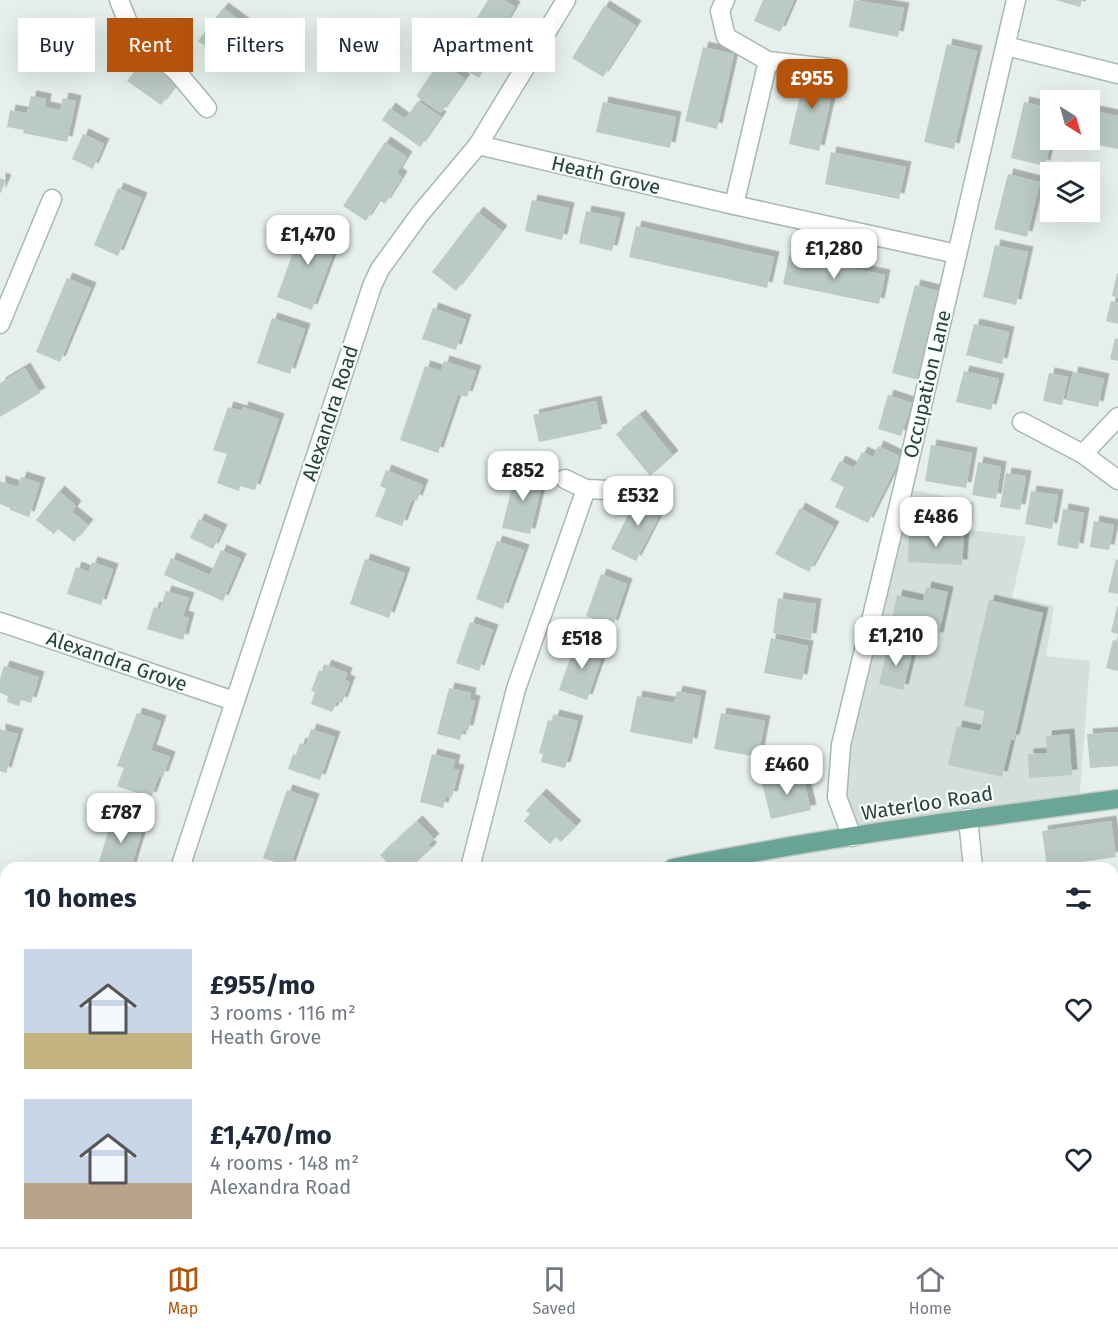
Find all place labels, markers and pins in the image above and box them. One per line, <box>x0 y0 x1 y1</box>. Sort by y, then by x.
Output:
pin: £955 <box>776 59 848 110</box>
pin: £1,470 <box>259 215 357 266</box>
pin: £1,280 <box>785 229 883 280</box>
pin: £852 <box>487 451 559 502</box>
pin: £532 <box>602 476 674 527</box>
pin: £486 <box>900 497 972 548</box>
pin: £1,210 <box>847 616 945 667</box>
pin: £518 <box>546 619 618 670</box>
pin: £460 <box>751 745 823 796</box>
pin: £787 <box>85 793 157 844</box>

